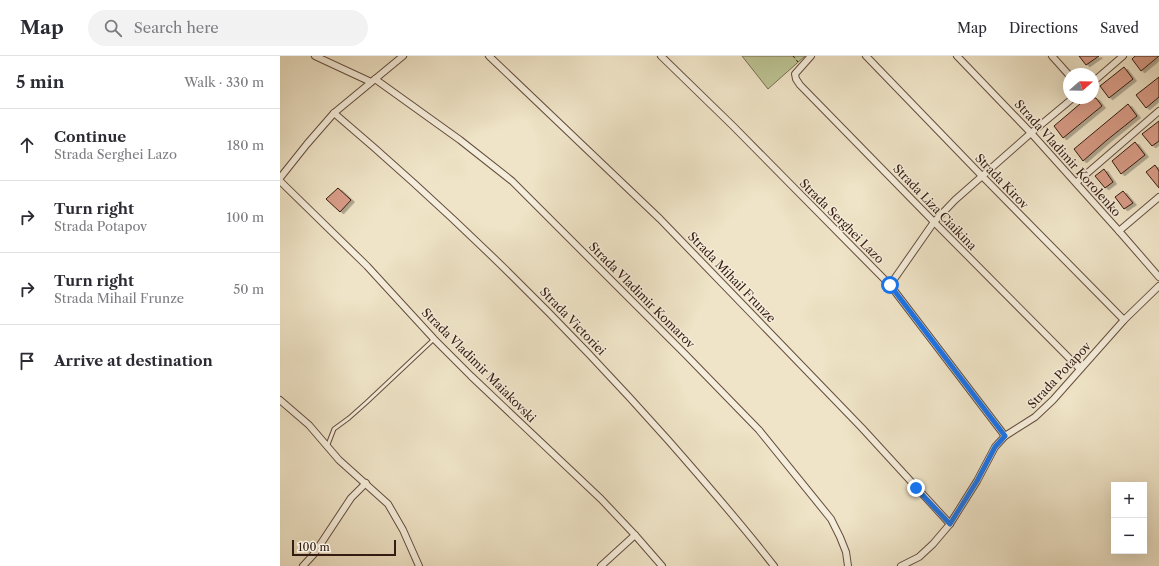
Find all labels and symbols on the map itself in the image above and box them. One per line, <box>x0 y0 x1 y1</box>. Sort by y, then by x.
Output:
north arrow <box>1063 68 1099 104</box>
street label: Strada Vladimir Korolenko <box>1012 97 1124 219</box>
street label: Strada Kirov <box>972 150 1032 212</box>
street label: Strada Liza Ciaikina <box>890 161 980 254</box>
street label: Strada Serghei Lazo <box>797 176 887 266</box>
street label: Strada Mihail Frunze <box>685 229 779 326</box>
street label: Strada Vladimir Komarov <box>586 239 699 352</box>
route start <box>881 276 899 294</box>
street label: Strada Victoriei <box>537 284 609 358</box>
street label: Strada Vladimir Maiakovski <box>419 305 540 426</box>
street label: Strada Potapov <box>1024 338 1094 412</box>
route end <box>907 479 925 497</box>
scale bar <box>292 538 396 557</box>

